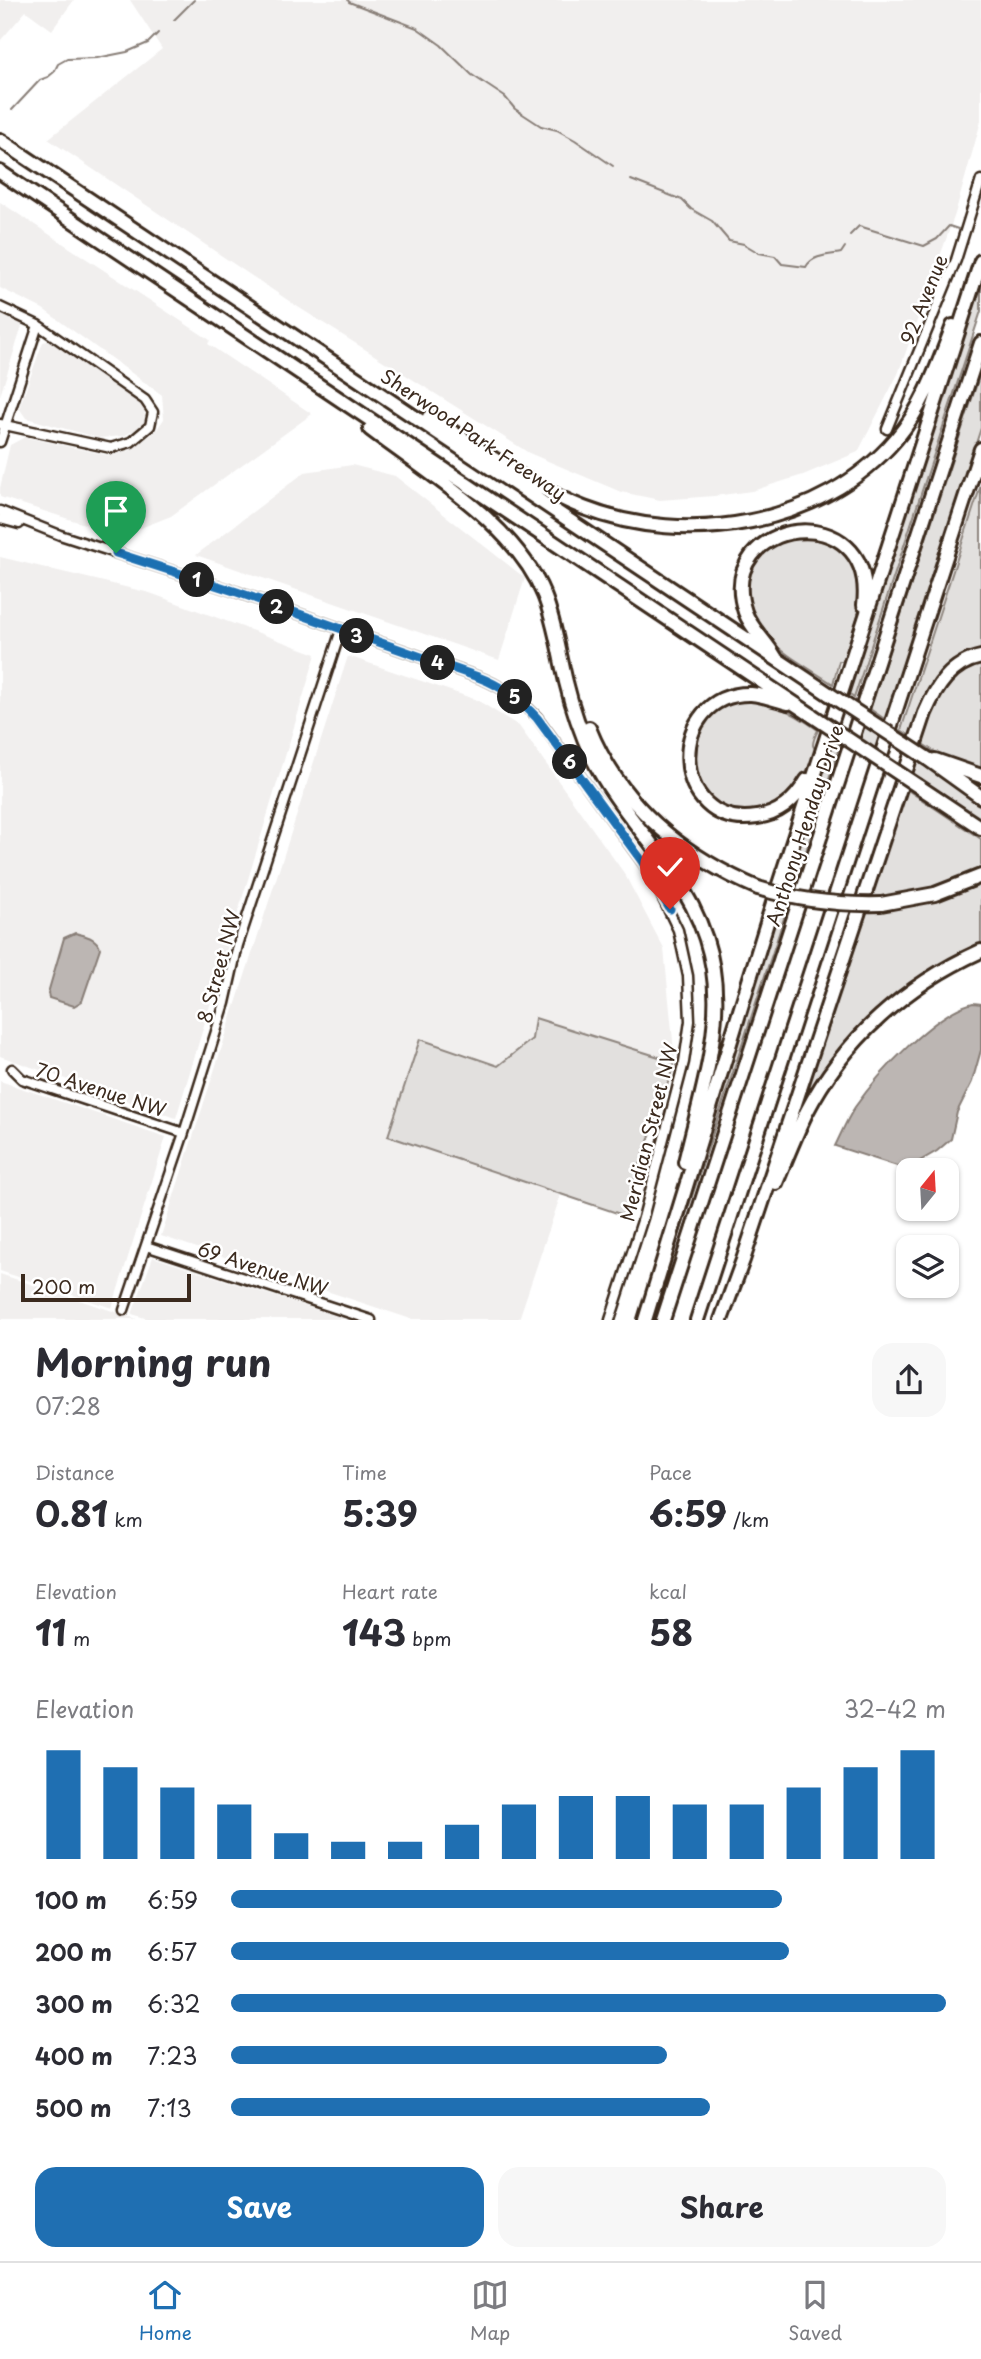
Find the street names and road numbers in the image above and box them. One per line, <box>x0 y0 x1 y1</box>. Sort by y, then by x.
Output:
street label: 92 Avenue <box>892 250 954 348</box>
street label: Sherwood Park Freeway <box>376 361 572 507</box>
street label: Anthony Henday Drive <box>758 721 850 929</box>
street label: 8 Street NW <box>189 905 247 1026</box>
street label: Meridian Street NW <box>612 1039 684 1224</box>
street label: 70 Avenue NW <box>32 1055 170 1123</box>
street label: 69 Avenue NW <box>194 1234 332 1302</box>

